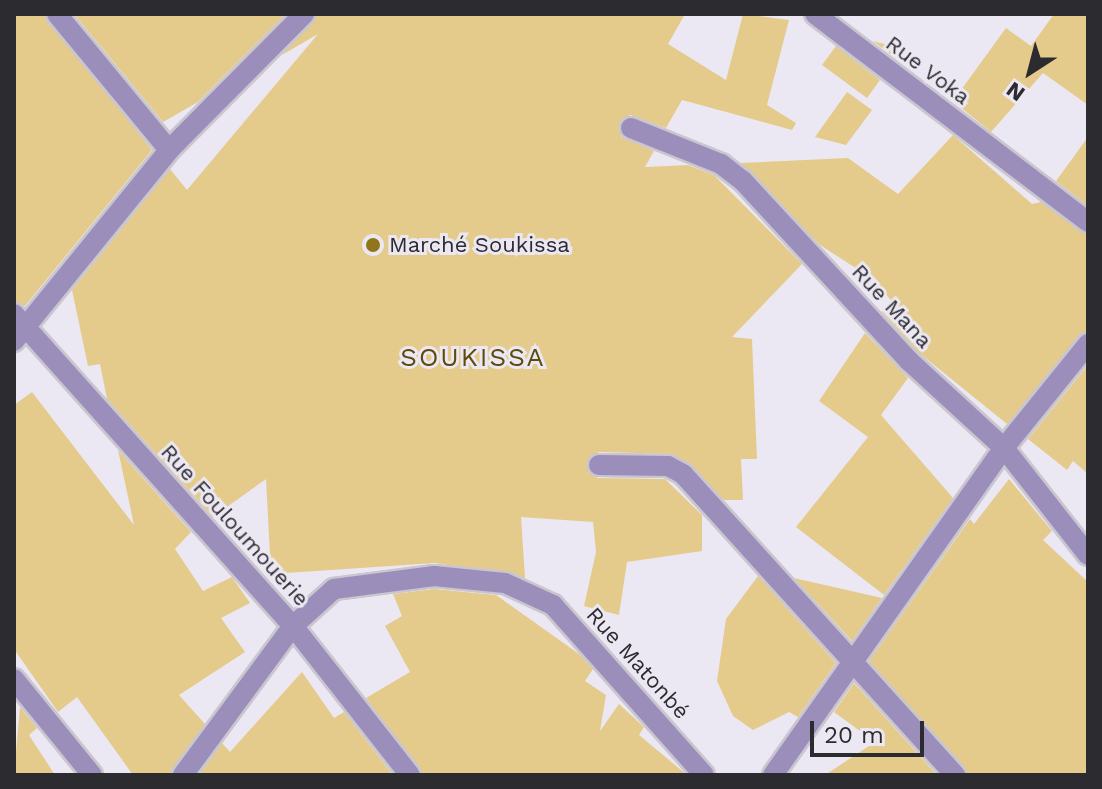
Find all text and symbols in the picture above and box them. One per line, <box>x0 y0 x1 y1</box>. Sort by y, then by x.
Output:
street label: Rue Voka <box>880 30 976 110</box>
north arrow <box>990 32 1070 112</box>
text: N <box>1002 77 1030 107</box>
place label: Marché Soukissa <box>389 232 570 258</box>
marker: Marché Soukissa <box>364 236 382 254</box>
street label: Rue Mana <box>846 258 938 354</box>
district label: SOUKISSA <box>400 342 546 374</box>
street label: Rue Fouloumouerie <box>155 439 315 611</box>
street label: Rue Matonbé <box>581 602 695 724</box>
scale bar <box>814 705 928 755</box>
text: 20 m <box>824 721 884 749</box>

